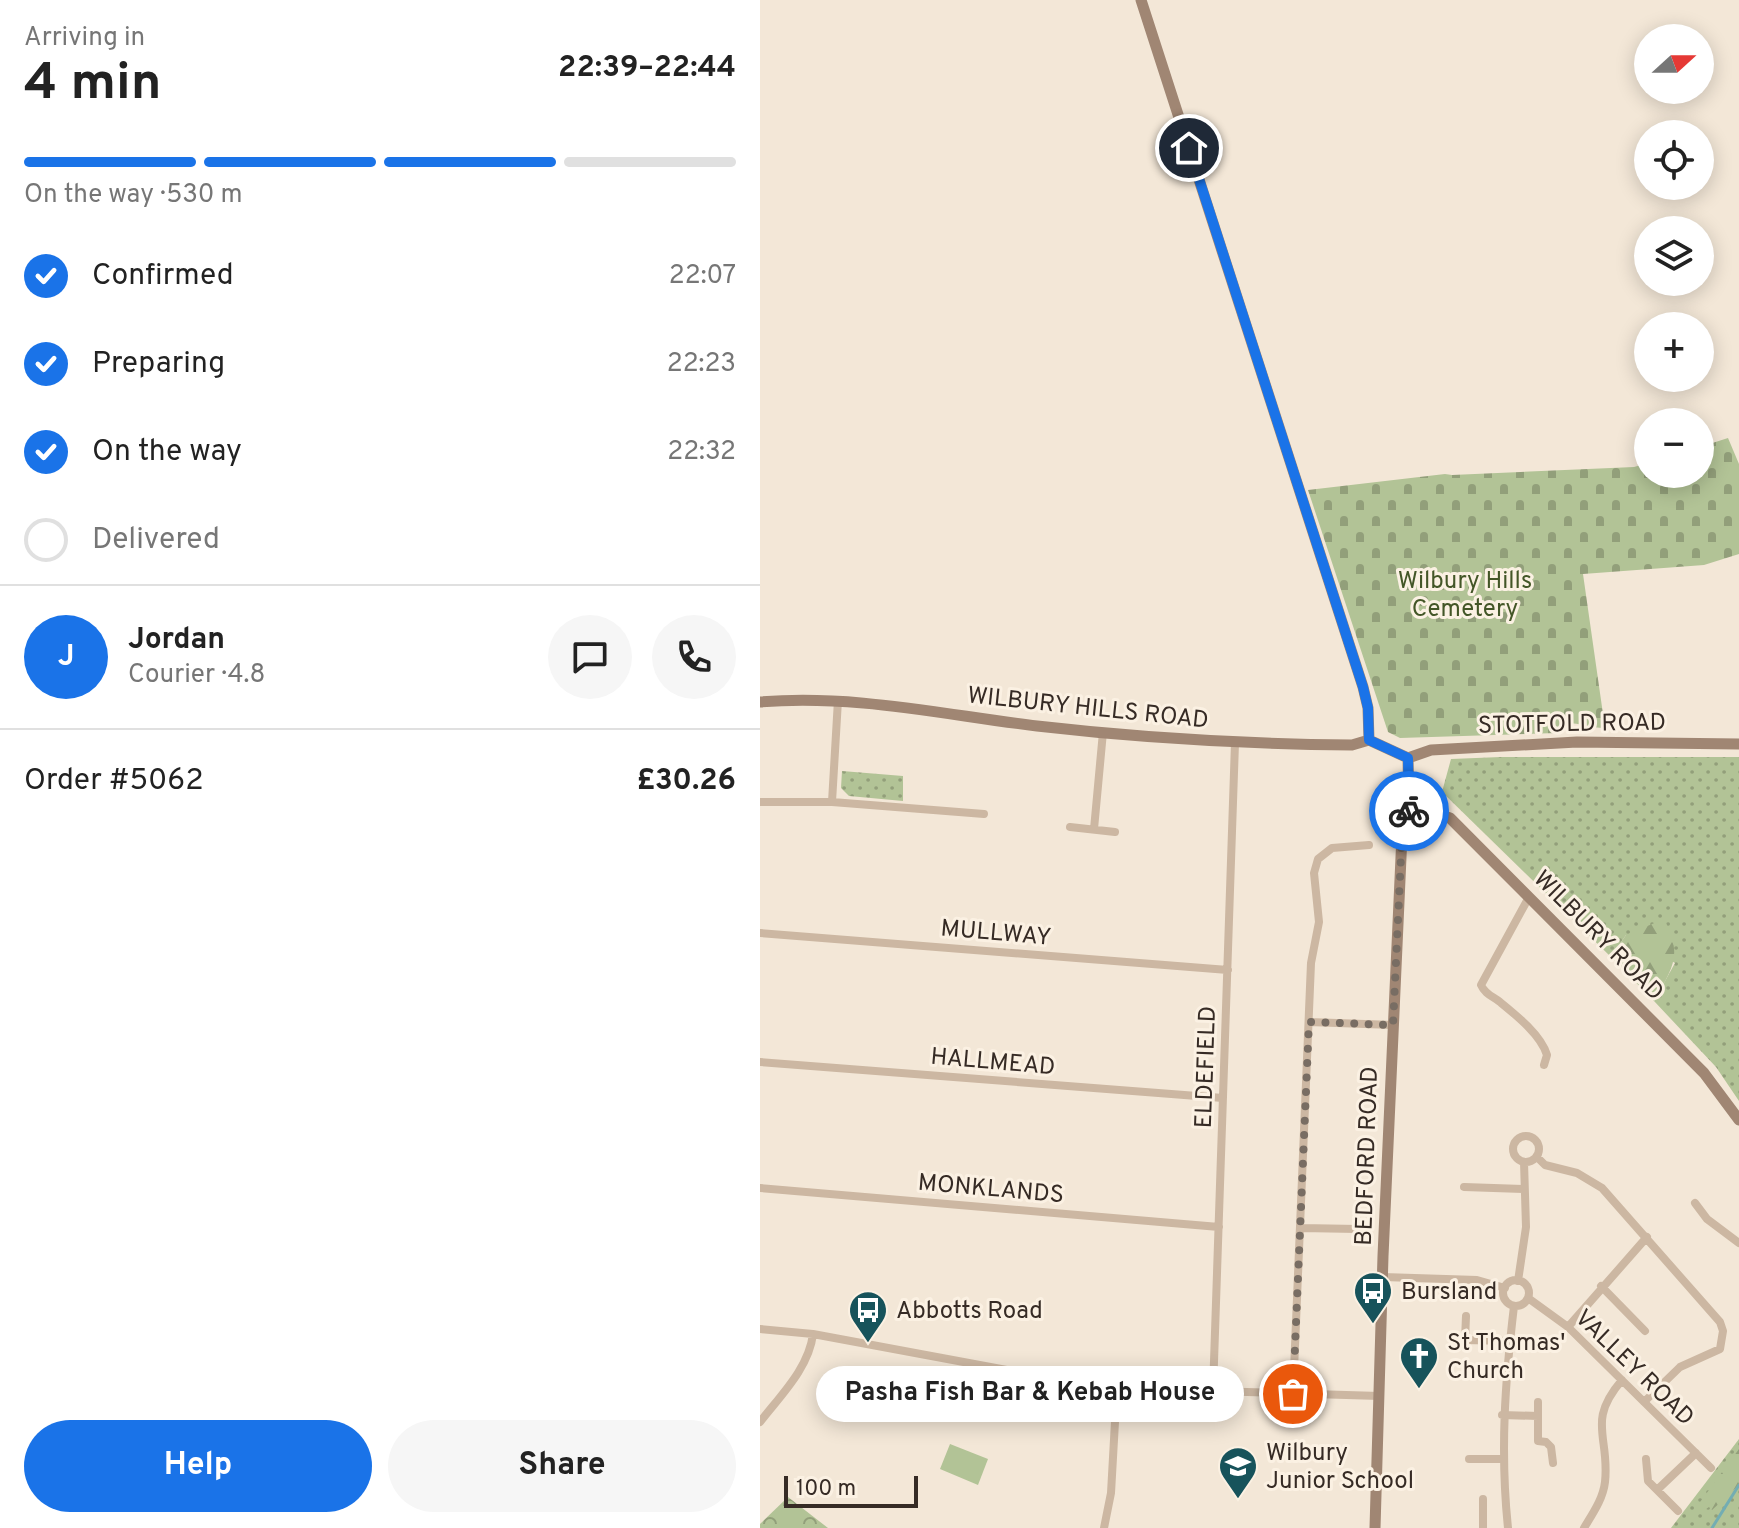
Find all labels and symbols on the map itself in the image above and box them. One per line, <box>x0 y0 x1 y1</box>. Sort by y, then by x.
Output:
north arrow <box>1634 24 1714 104</box>
pin <box>1155 114 1223 182</box>
park label: Wilbury Hills Cemetery <box>1398 567 1532 625</box>
street label: WILBURY HILLS ROAD <box>966 681 1210 737</box>
street label: STOTFOLD ROAD <box>1478 708 1666 742</box>
courier <box>1369 771 1449 851</box>
street label: WILBURY ROAD <box>1526 865 1669 1008</box>
street label: MULLWAY <box>939 914 1052 954</box>
street label: ELDEFIELD <box>1190 1005 1224 1129</box>
street label: HALLMEAD <box>929 1043 1056 1083</box>
street label: BEDFORD ROAD <box>1350 1066 1386 1246</box>
street label: MONKLANDS <box>916 1169 1065 1211</box>
bus stop icon: Bursland <box>1352 1270 1394 1325</box>
place label: Bursland <box>1401 1278 1497 1308</box>
bus stop icon: Abbotts Road <box>847 1289 889 1344</box>
place label: Abbotts Road <box>896 1297 1043 1327</box>
street label: VALLEY ROAD <box>1568 1304 1700 1433</box>
place label: St Thomas' Church <box>1447 1329 1566 1387</box>
church icon: St Thomas' Church <box>1398 1335 1440 1390</box>
pin <box>1259 1360 1327 1428</box>
callout: Pasha Fish Bar & Kebab House <box>817 1366 1245 1422</box>
place label: Wilbury Junior School <box>1266 1439 1414 1497</box>
school or university icon: Wilbury Junior School <box>1217 1445 1259 1500</box>
scale bar <box>784 1472 918 1508</box>

